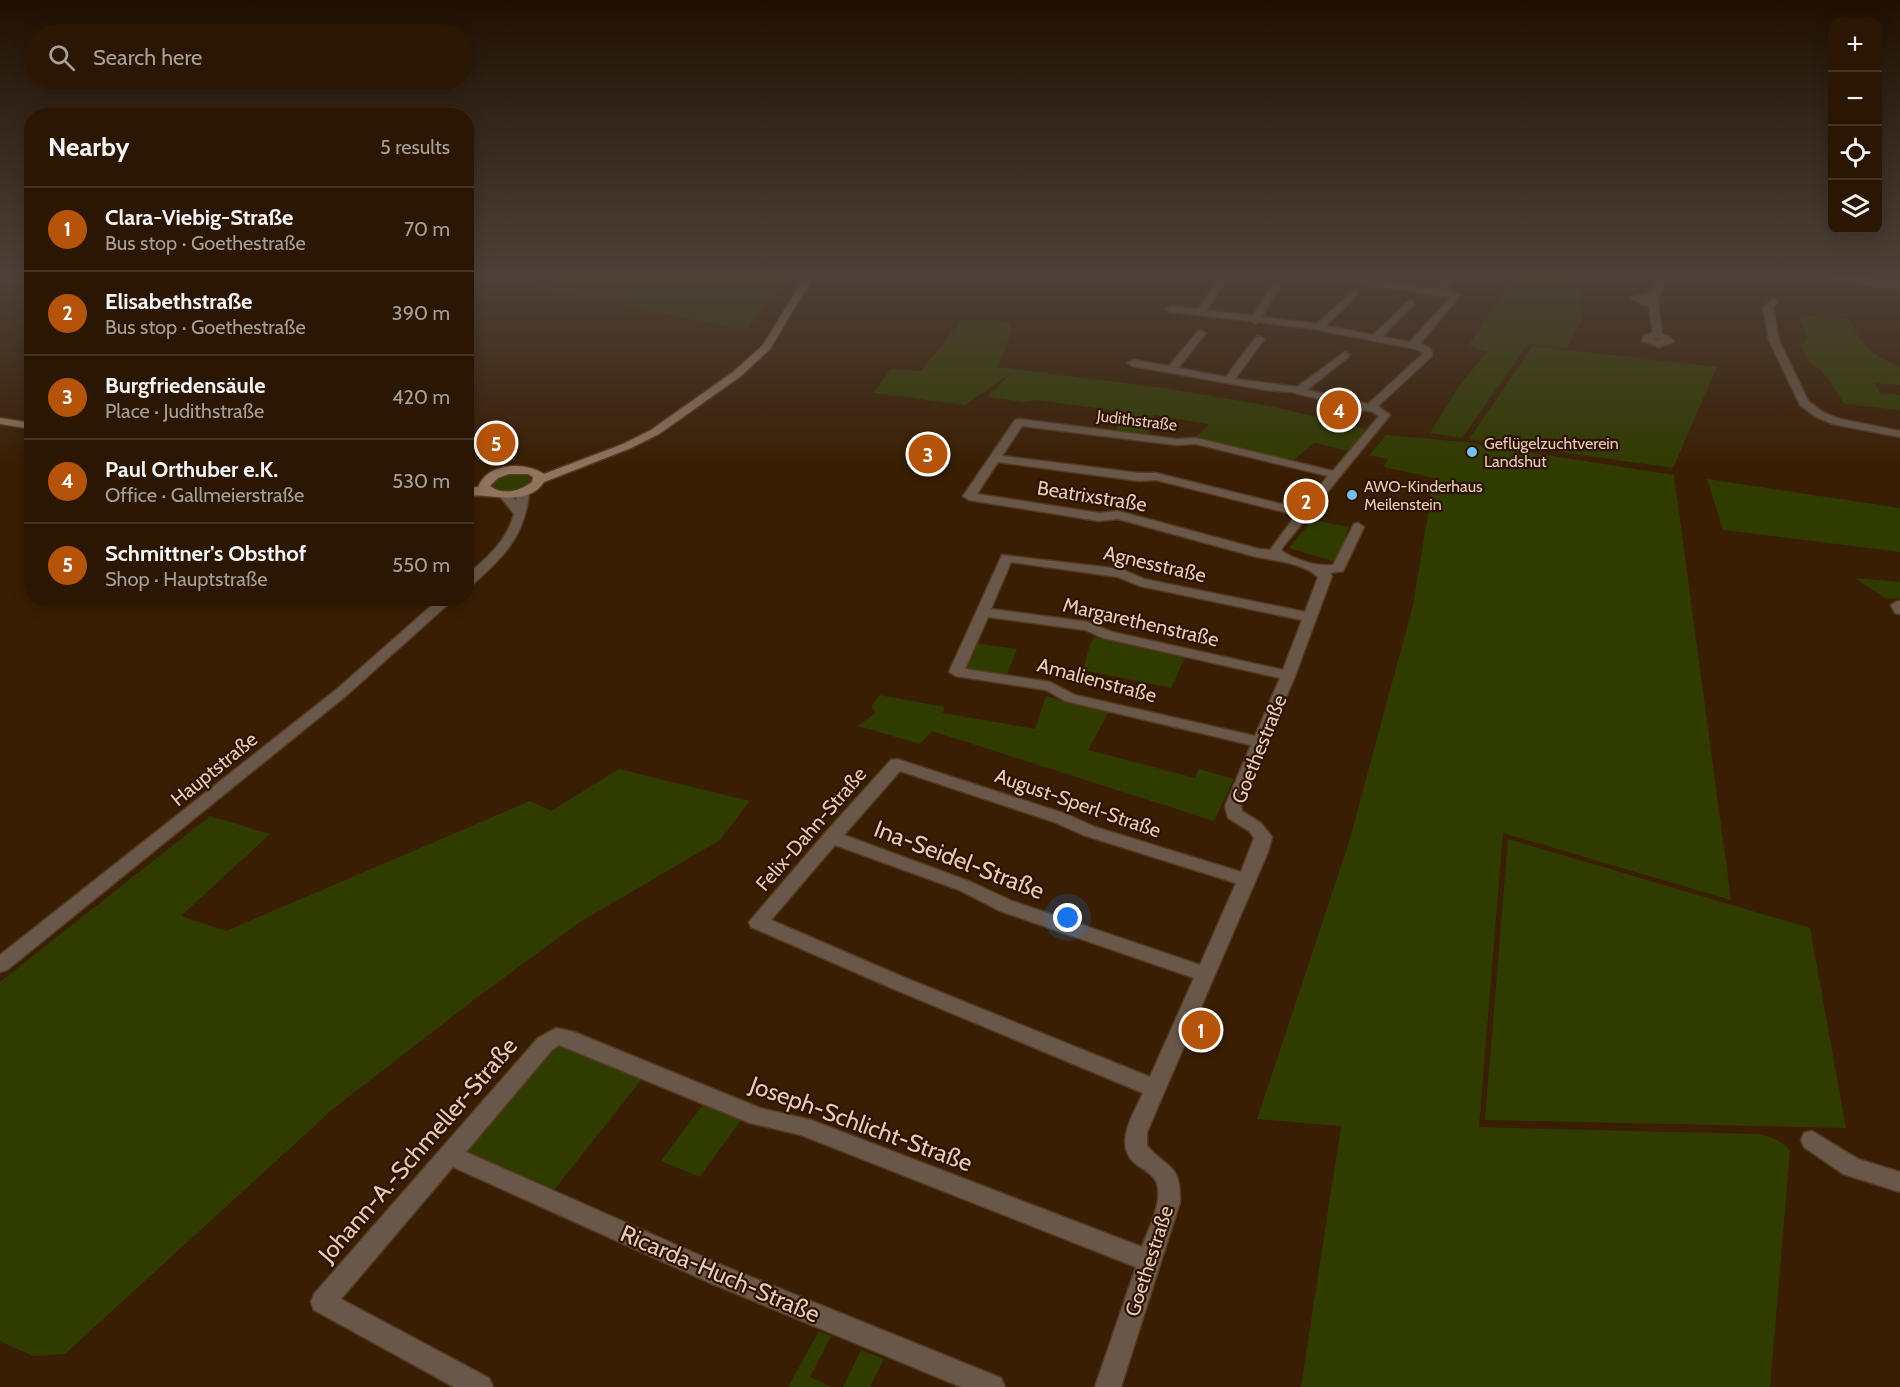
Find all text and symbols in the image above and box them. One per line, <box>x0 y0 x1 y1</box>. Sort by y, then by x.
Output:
map controls <box>1828 18 1882 234</box>
button: + <box>1828 18 1882 72</box>
search box <box>24 24 474 90</box>
icon: search <box>45 41 78 74</box>
text: Search here <box>93 44 202 71</box>
button: − <box>1828 72 1882 126</box>
button: locate <box>1828 126 1882 180</box>
text: Nearby <box>48 131 129 163</box>
text: 5 results <box>380 135 450 159</box>
button: layers <box>1828 180 1882 234</box>
text: Clara-Viebig-Straße <box>105 204 293 231</box>
text: 1 <box>64 217 71 241</box>
text: 70 m <box>404 217 450 241</box>
text: Bus stop · Goethestraße <box>105 231 306 255</box>
text: Elisabethstraße <box>105 288 252 315</box>
text: 2 <box>62 301 73 325</box>
text: 390 m <box>392 301 450 325</box>
text: Bus stop · Goethestraße <box>105 315 306 339</box>
text: Burgfriedensäule <box>105 372 266 399</box>
text: 3 <box>62 385 73 409</box>
text: 420 m <box>392 385 450 409</box>
pin: 4 <box>1320 388 1358 432</box>
text: Place · Judithstraße <box>105 399 264 423</box>
street label: Judithstraße <box>1095 406 1178 435</box>
pin: 5 <box>476 420 516 466</box>
pin: 3 <box>908 432 948 476</box>
place label: Geflügelzuchtverein Landshut <box>1484 434 1619 471</box>
marker: Geflügelzuchtverein Landshut <box>1465 445 1479 459</box>
text: Paul Orthuber e.K. <box>105 456 278 483</box>
text: 4 <box>61 469 74 493</box>
text: 530 m <box>392 469 450 493</box>
street label: Beatrixstraße <box>1035 475 1149 517</box>
place label: AWO-Kinderhaus Meilenstein <box>1364 477 1483 514</box>
pin: 2 <box>1286 478 1326 524</box>
text: Office · Gallmeierstraße <box>105 483 304 507</box>
marker: AWO-Kinderhaus Meilenstein <box>1345 488 1359 502</box>
text: Schmittner's Obsthof <box>105 540 306 567</box>
street label: Agnesstraße <box>1101 541 1209 587</box>
text: 5 <box>62 553 73 577</box>
text: 550 m <box>392 553 450 577</box>
text: Shop · Hauptstraße <box>105 567 268 591</box>
street label: Margarethenstraße <box>1061 592 1221 652</box>
street label: Amalienstraße <box>1035 653 1159 707</box>
street label: Goethestraße <box>1226 691 1292 807</box>
street label: Hauptstraße <box>166 727 262 811</box>
street label: Felix-Dahn-Straße <box>751 762 871 896</box>
street label: August-Sperl-Straße <box>992 763 1164 843</box>
street label: Ina-Seidel-Straße <box>870 814 1048 905</box>
your location <box>1053 903 1082 932</box>
pin: 1 <box>1182 1008 1220 1052</box>
street label: Johann-A.-Schmeller-Straße <box>311 1031 523 1269</box>
street label: Joseph-Schlicht-Straße <box>745 1069 976 1177</box>
street label: Goethestraße <box>1120 1203 1178 1319</box>
street label: Ricarda-Huch-Straße <box>616 1218 824 1329</box>

